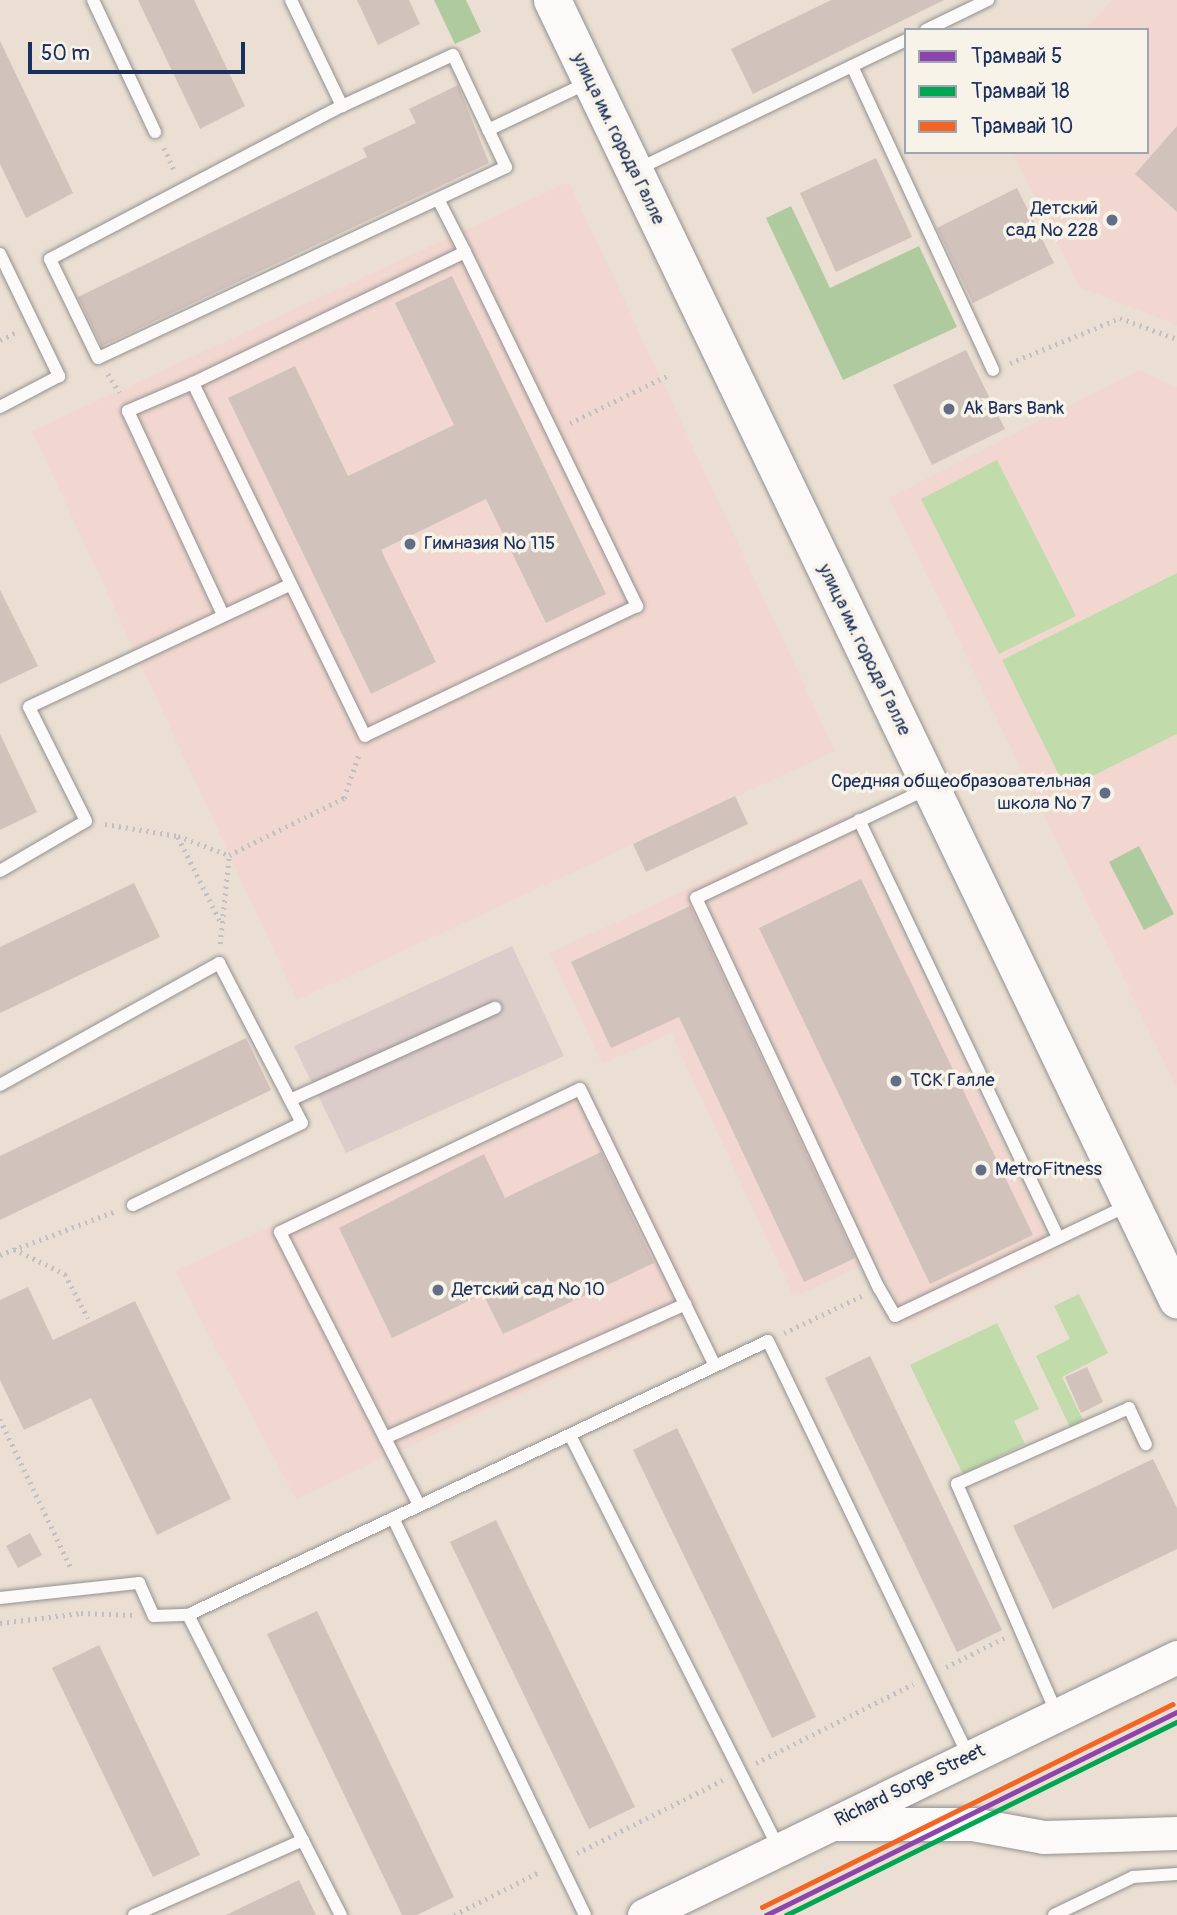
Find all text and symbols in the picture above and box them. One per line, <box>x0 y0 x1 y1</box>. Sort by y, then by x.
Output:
scale bar <box>32 28 248 72</box>
legend <box>904 28 1149 154</box>
text: 50 m <box>41 40 90 67</box>
text: Трамвай 5 <box>971 43 1062 70</box>
street label: улица им. города Галле <box>567 49 669 229</box>
text: Трамвай 18 <box>971 78 1070 105</box>
text: Трамвай 10 <box>971 113 1073 140</box>
place label: Детский сад № 228 <box>1006 198 1098 242</box>
marker: Детский сад № 228 <box>1104 212 1120 228</box>
place label: Ak Bars Bank <box>963 398 1064 420</box>
marker: Ak Bars Bank <box>941 401 957 417</box>
place label: Гимназия № 115 <box>424 533 555 555</box>
marker: Гимназия № 115 <box>402 536 418 552</box>
street label: улица им. города Галле <box>813 560 915 740</box>
place label: Средняя общеобразовательная школа № 7 <box>831 771 1091 815</box>
marker: Средняя общеобразовательная школа № 7 <box>1097 785 1113 801</box>
place label: ТСК Галле <box>910 1070 995 1092</box>
marker: ТСК Галле <box>888 1073 904 1089</box>
place label: MetroFitness <box>995 1159 1102 1181</box>
marker: MetroFitness <box>973 1162 989 1178</box>
place label: Детский сад № 10 <box>452 1279 605 1301</box>
marker: Детский сад № 10 <box>430 1282 446 1298</box>
street label: Richard Sorge Street <box>831 1740 989 1832</box>

